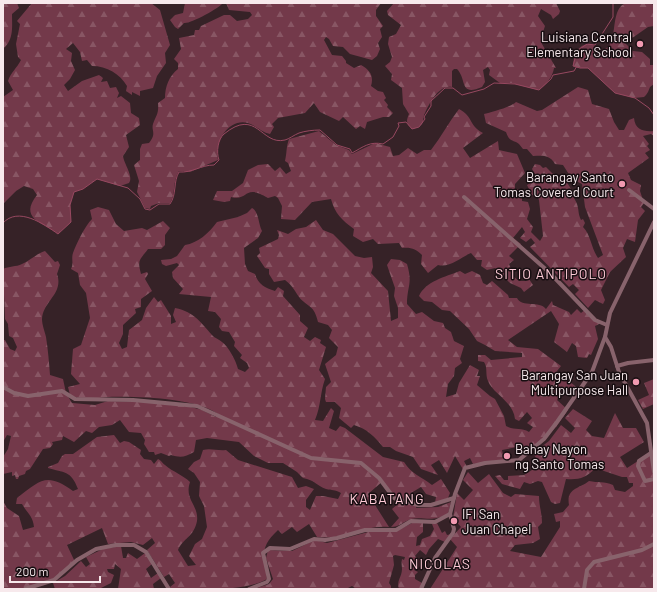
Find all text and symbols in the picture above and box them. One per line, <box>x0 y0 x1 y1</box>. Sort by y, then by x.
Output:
place label: Luisiana Central Elementary School <box>526 29 632 60</box>
marker: Luisiana Central Elementary School <box>635 39 645 49</box>
place label: Barangay Santo Tomas Covered Court <box>494 169 614 200</box>
marker: Barangay Santo Tomas Covered Court <box>617 179 627 189</box>
district label: SITIO ANTIPOLO <box>495 265 607 282</box>
place label: Barangay San Juan Multipurpose Hall <box>521 367 628 398</box>
marker: Barangay San Juan Multipurpose Hall <box>631 377 641 387</box>
place label: Bahay Nayon ng Santo Tomas <box>515 441 604 472</box>
marker: Bahay Nayon ng Santo Tomas <box>502 451 512 461</box>
district label: KABATANG <box>349 490 425 507</box>
place label: IFI San Juan Chapel <box>462 506 531 537</box>
marker: IFI San Juan Chapel <box>449 516 459 526</box>
district label: NICOLAS <box>409 555 471 572</box>
scale bar <box>10 558 100 584</box>
text: 200 m <box>16 564 48 578</box>

